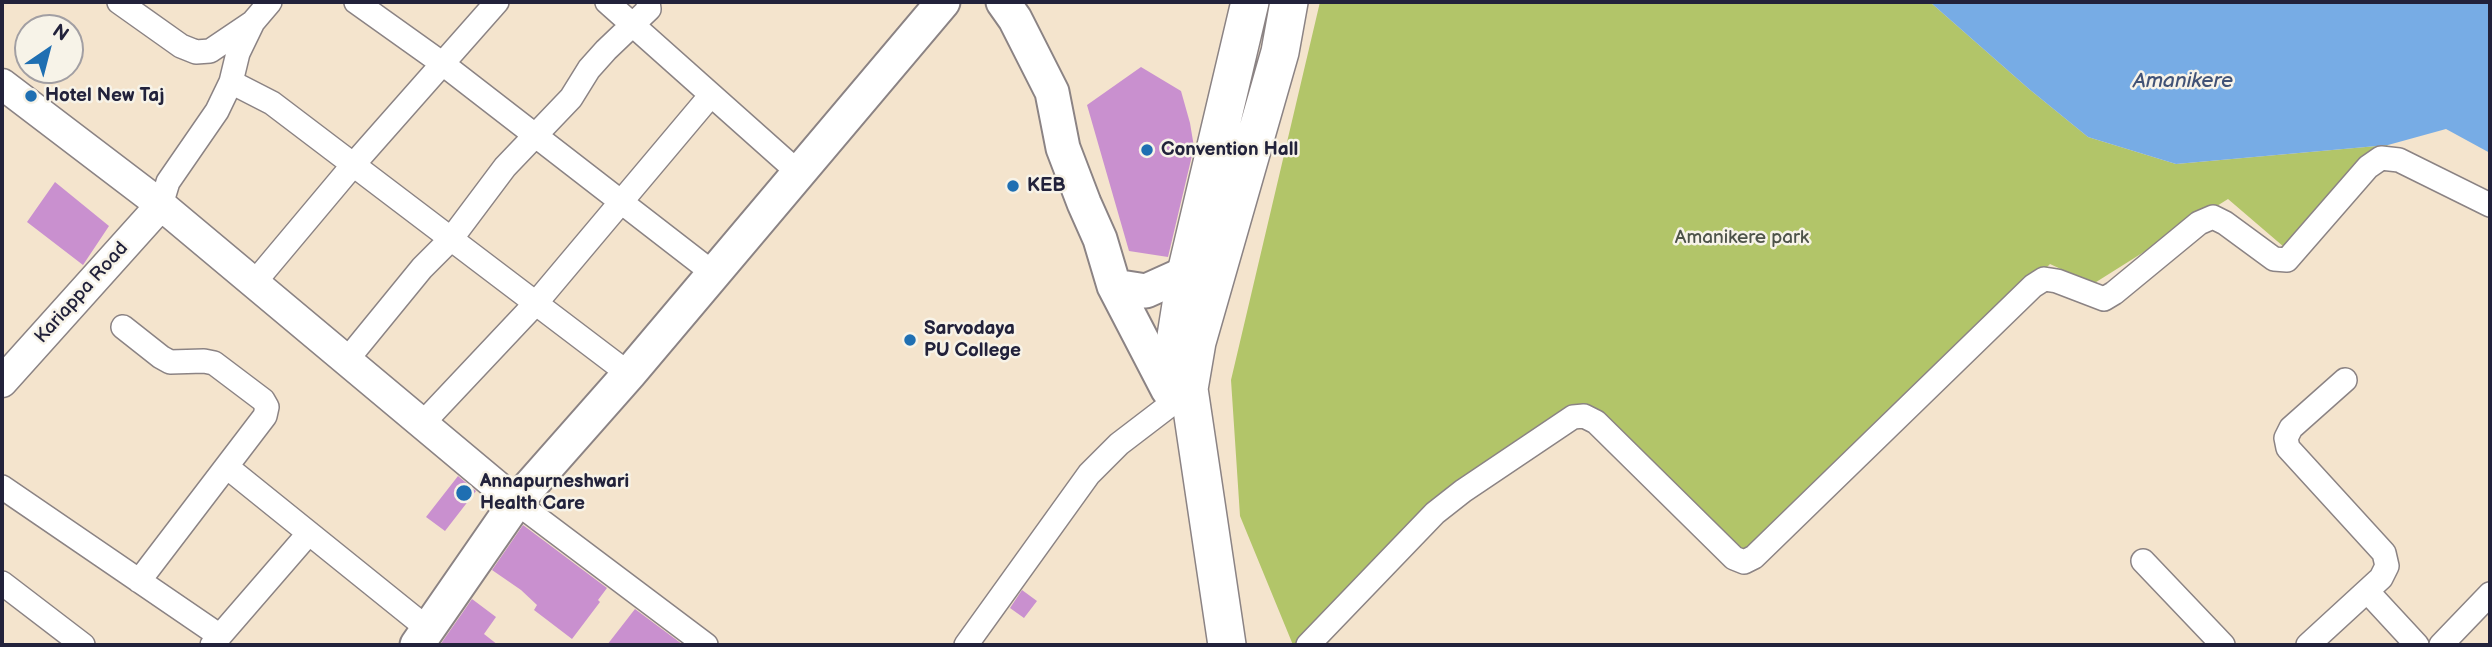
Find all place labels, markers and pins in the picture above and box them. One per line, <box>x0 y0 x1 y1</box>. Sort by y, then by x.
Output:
place label: Hotel New Taj <box>45 85 164 107</box>
marker: Hotel New Taj <box>23 88 39 104</box>
place label: Convention Hall <box>1161 139 1298 161</box>
marker: Convention Hall <box>1139 142 1155 158</box>
place label: KEB <box>1027 175 1066 197</box>
marker: KEB <box>1005 178 1021 194</box>
place label: Sarvodaya PU College <box>924 318 1021 362</box>
marker: Sarvodaya PU College <box>902 332 918 348</box>
place label: Annapurneshwari Health Care <box>480 471 629 515</box>
marker: Annapurneshwari Health Care <box>454 483 474 503</box>

